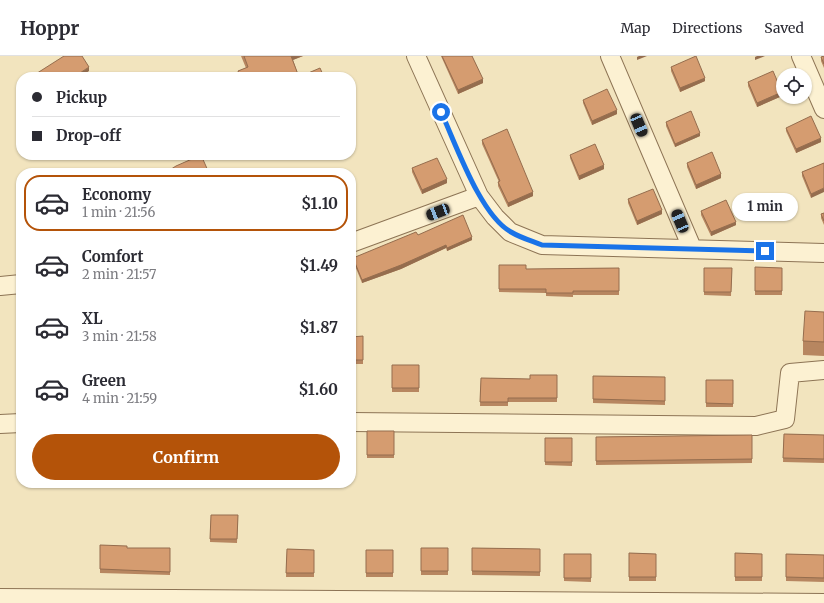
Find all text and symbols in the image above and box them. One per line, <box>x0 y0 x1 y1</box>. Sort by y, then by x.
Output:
text: Hoppr <box>20 16 79 40</box>
text: Map <box>620 19 650 37</box>
text: Directions <box>672 19 742 37</box>
text: Saved <box>764 19 804 37</box>
map controls <box>776 68 812 104</box>
button: locate <box>776 68 812 104</box>
text: Pickup <box>56 88 107 107</box>
route start <box>432 103 450 121</box>
car <box>629 112 649 138</box>
text: Drop-off <box>56 126 121 145</box>
icon: car <box>34 185 70 221</box>
text: Economy <box>82 185 151 204</box>
callout: 1 min <box>732 193 798 221</box>
text: $1.10 <box>301 194 338 213</box>
text: 1 min <box>747 198 783 215</box>
car <box>425 202 451 222</box>
text: 1 min · 21:56 <box>82 204 155 221</box>
car <box>670 208 690 234</box>
route end <box>756 242 774 260</box>
icon: car <box>34 247 70 283</box>
text: Comfort <box>82 247 143 266</box>
text: $1.49 <box>300 256 338 275</box>
text: 2 min · 21:57 <box>82 266 156 283</box>
icon: car <box>34 309 70 345</box>
text: XL <box>82 309 103 328</box>
text: $1.87 <box>299 318 338 337</box>
text: 3 min · 21:58 <box>82 328 157 345</box>
icon: car <box>34 371 70 407</box>
text: Green <box>82 371 126 390</box>
text: $1.60 <box>298 380 338 399</box>
text: 4 min · 21:59 <box>82 390 157 407</box>
button: Confirm <box>32 434 340 480</box>

